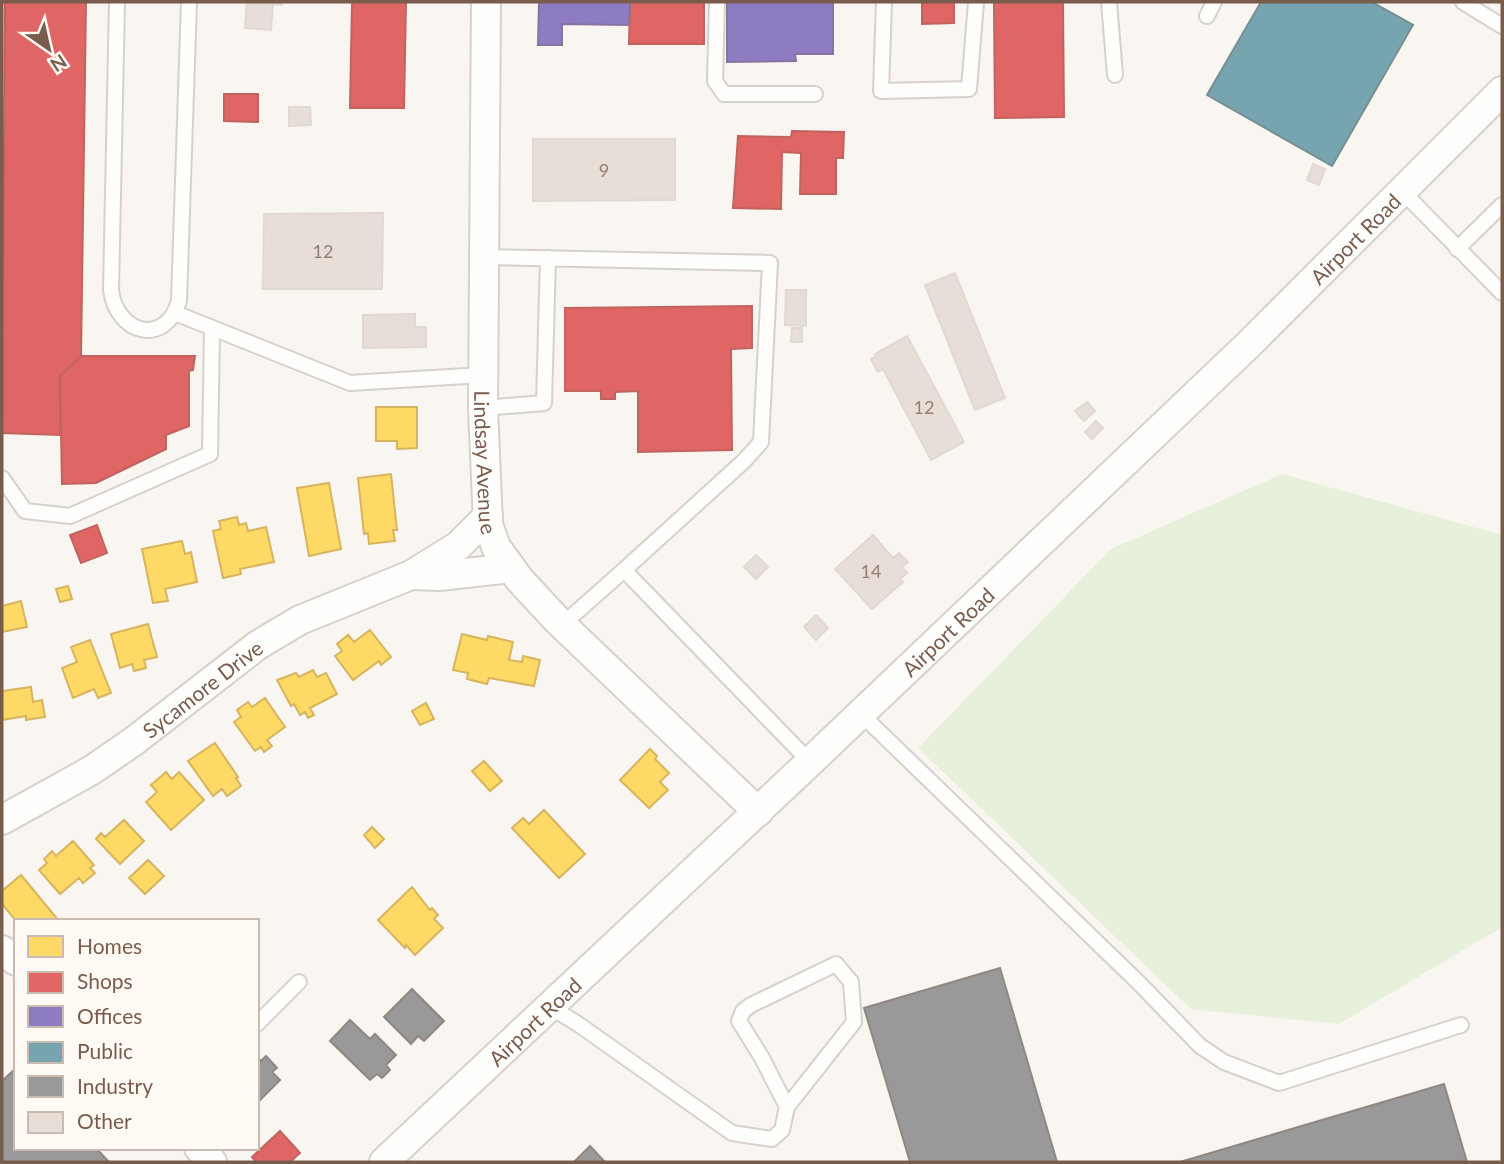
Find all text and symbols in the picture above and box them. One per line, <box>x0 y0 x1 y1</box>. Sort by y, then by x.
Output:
north arrow <box>14 14 84 84</box>
text: N <box>46 50 71 77</box>
house number: 9 <box>599 159 609 181</box>
street label: Airport Road <box>1304 188 1405 289</box>
house number: 12 <box>313 240 333 262</box>
street label: Lindsay Avenue <box>470 390 503 537</box>
house number: 12 <box>914 396 934 418</box>
house number: 14 <box>861 560 881 582</box>
street label: Airport Road <box>896 582 999 681</box>
street label: Sycamore Drive <box>137 634 267 743</box>
legend <box>14 919 259 1150</box>
text: Homes <box>77 933 142 958</box>
text: Shops <box>77 968 133 993</box>
street label: Airport Road <box>483 972 586 1070</box>
text: Offices <box>77 1003 142 1028</box>
text: Public <box>77 1038 133 1063</box>
text: Industry <box>77 1073 153 1098</box>
text: Other <box>77 1108 132 1133</box>

